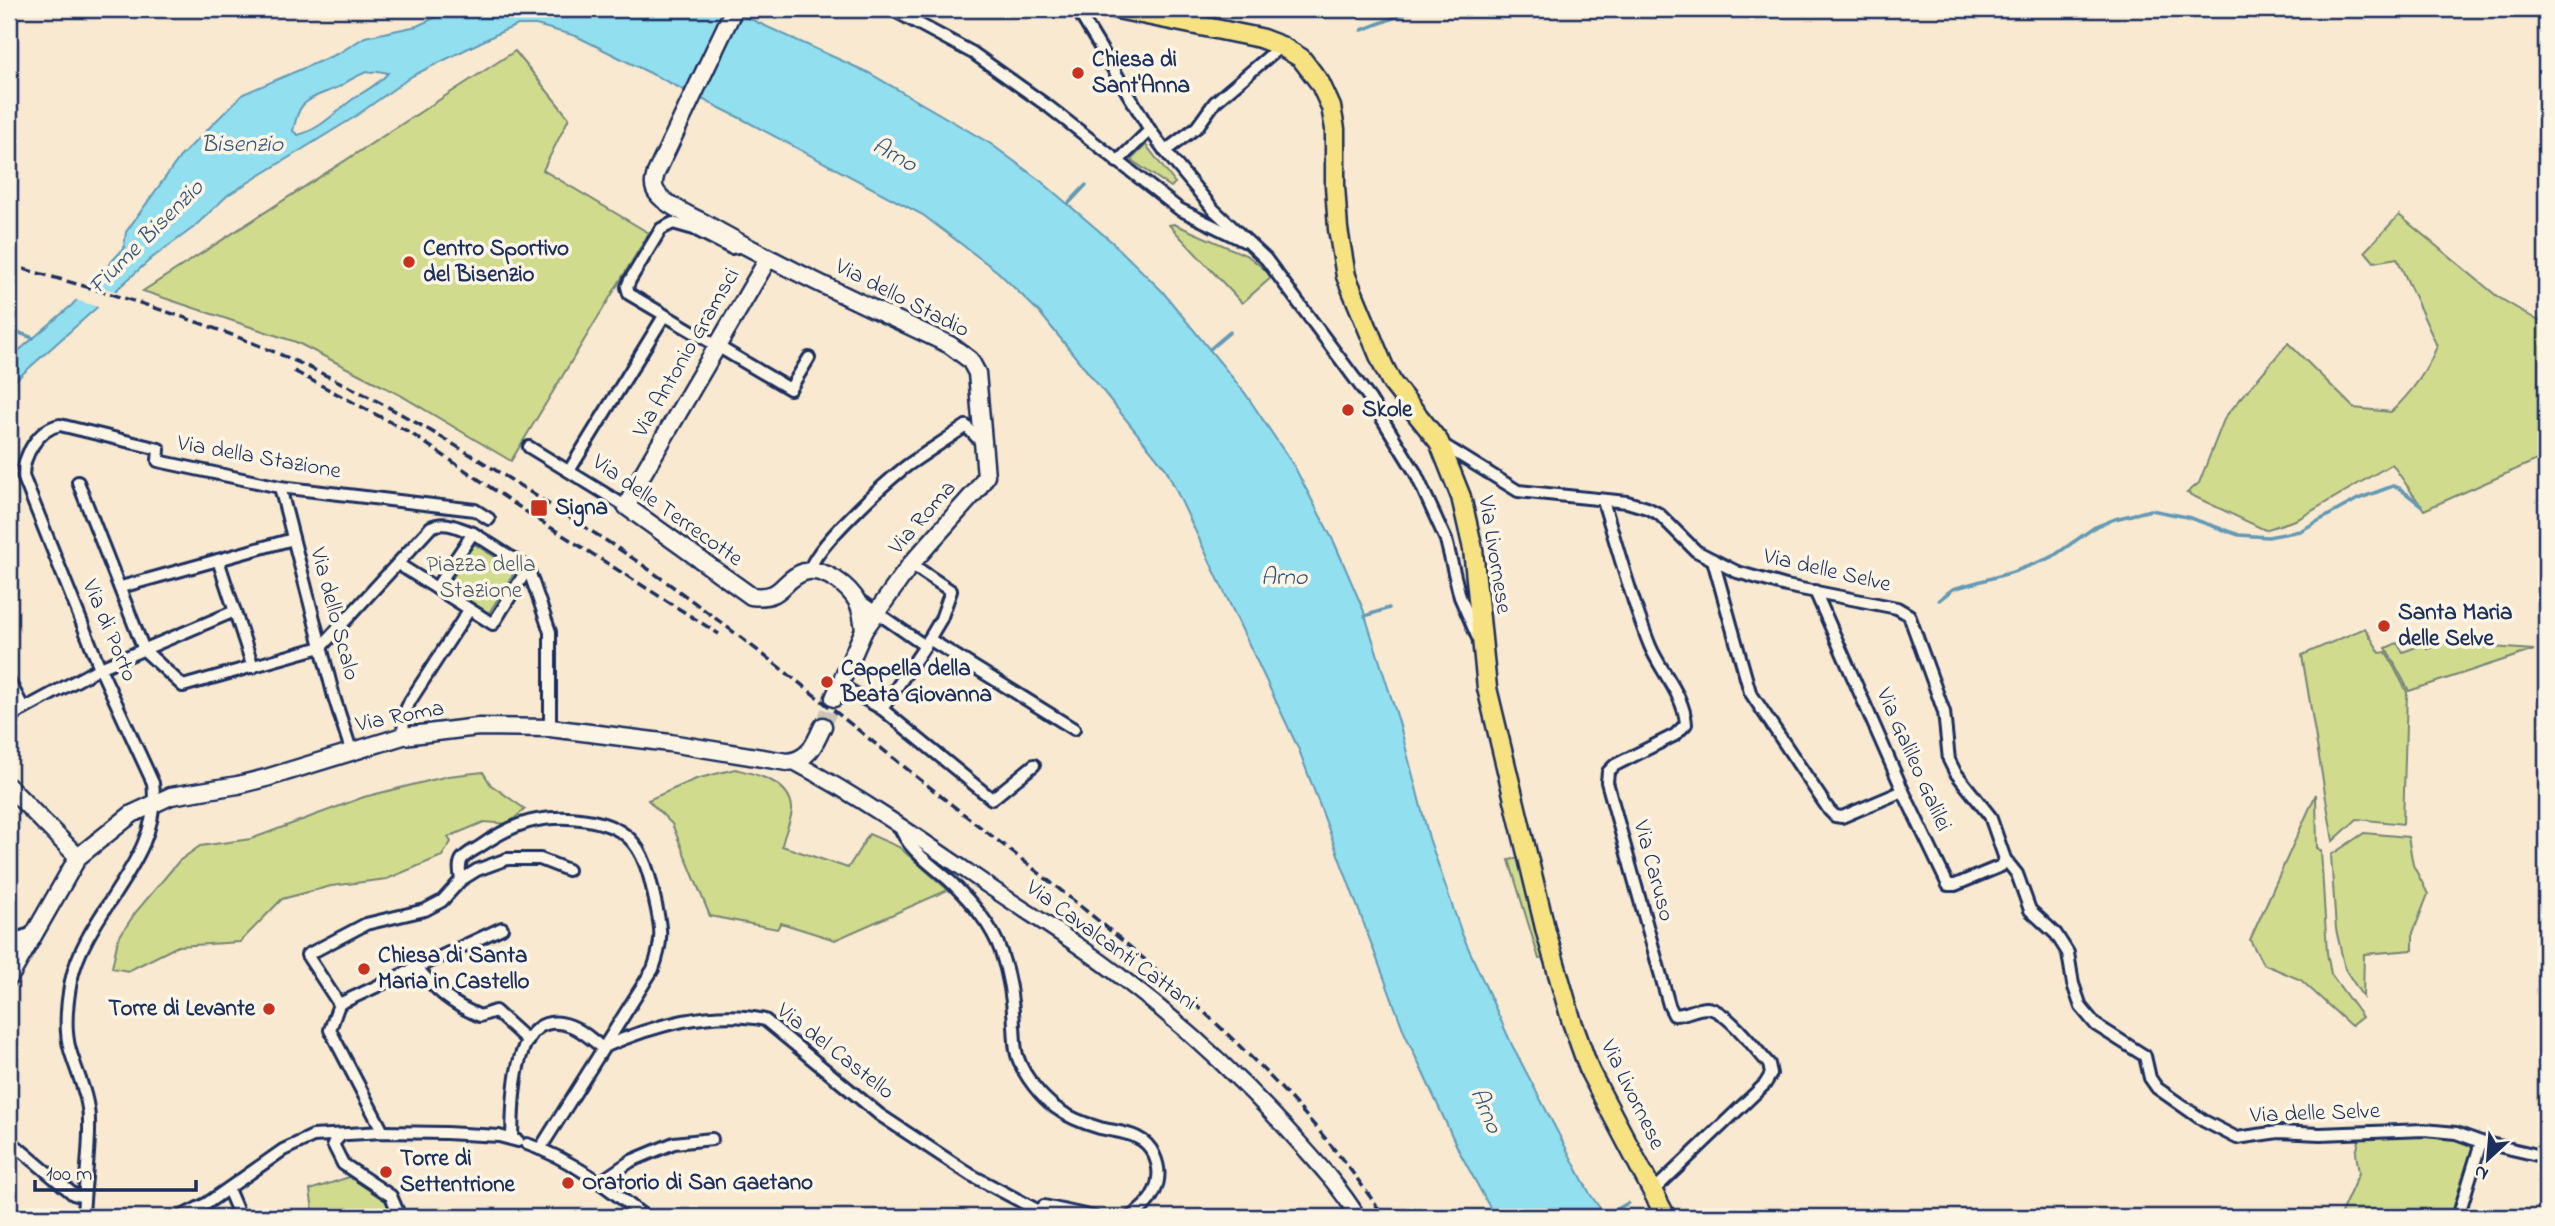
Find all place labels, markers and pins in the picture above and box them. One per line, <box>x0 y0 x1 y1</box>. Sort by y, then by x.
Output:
place label: Chiesa di Sant'Anna <box>1092 44 1190 103</box>
marker: Chiesa di Sant'Anna <box>1070 65 1086 81</box>
place label: Centro Sportivo del Bisenzio <box>423 233 569 292</box>
marker: Centro Sportivo del Bisenzio <box>401 254 417 270</box>
place label: Skole <box>1362 394 1413 427</box>
marker: Skole <box>1340 402 1356 418</box>
place label: Signa <box>555 492 608 527</box>
marker: Signa <box>529 498 549 518</box>
place label: Santa Maria delle Selve <box>2398 597 2513 656</box>
marker: Santa Maria delle Selve <box>2376 618 2392 634</box>
place label: Cappella della Beata Giovanna <box>840 653 992 712</box>
marker: Cappella della Beata Giovanna <box>819 674 835 690</box>
place label: Chiesa di Santa Maria in Castello <box>378 940 530 999</box>
marker: Chiesa di Santa Maria in Castello <box>356 961 372 977</box>
place label: Torre di Levante <box>108 993 256 1026</box>
marker: Torre di Levante <box>261 1001 277 1017</box>
place label: Torre di Settentrione <box>400 1143 515 1202</box>
marker: Torre di Settentrione <box>378 1164 394 1180</box>
place label: Oratorio di San Gaetano <box>582 1167 813 1200</box>
marker: Oratorio di San Gaetano <box>560 1175 576 1191</box>

